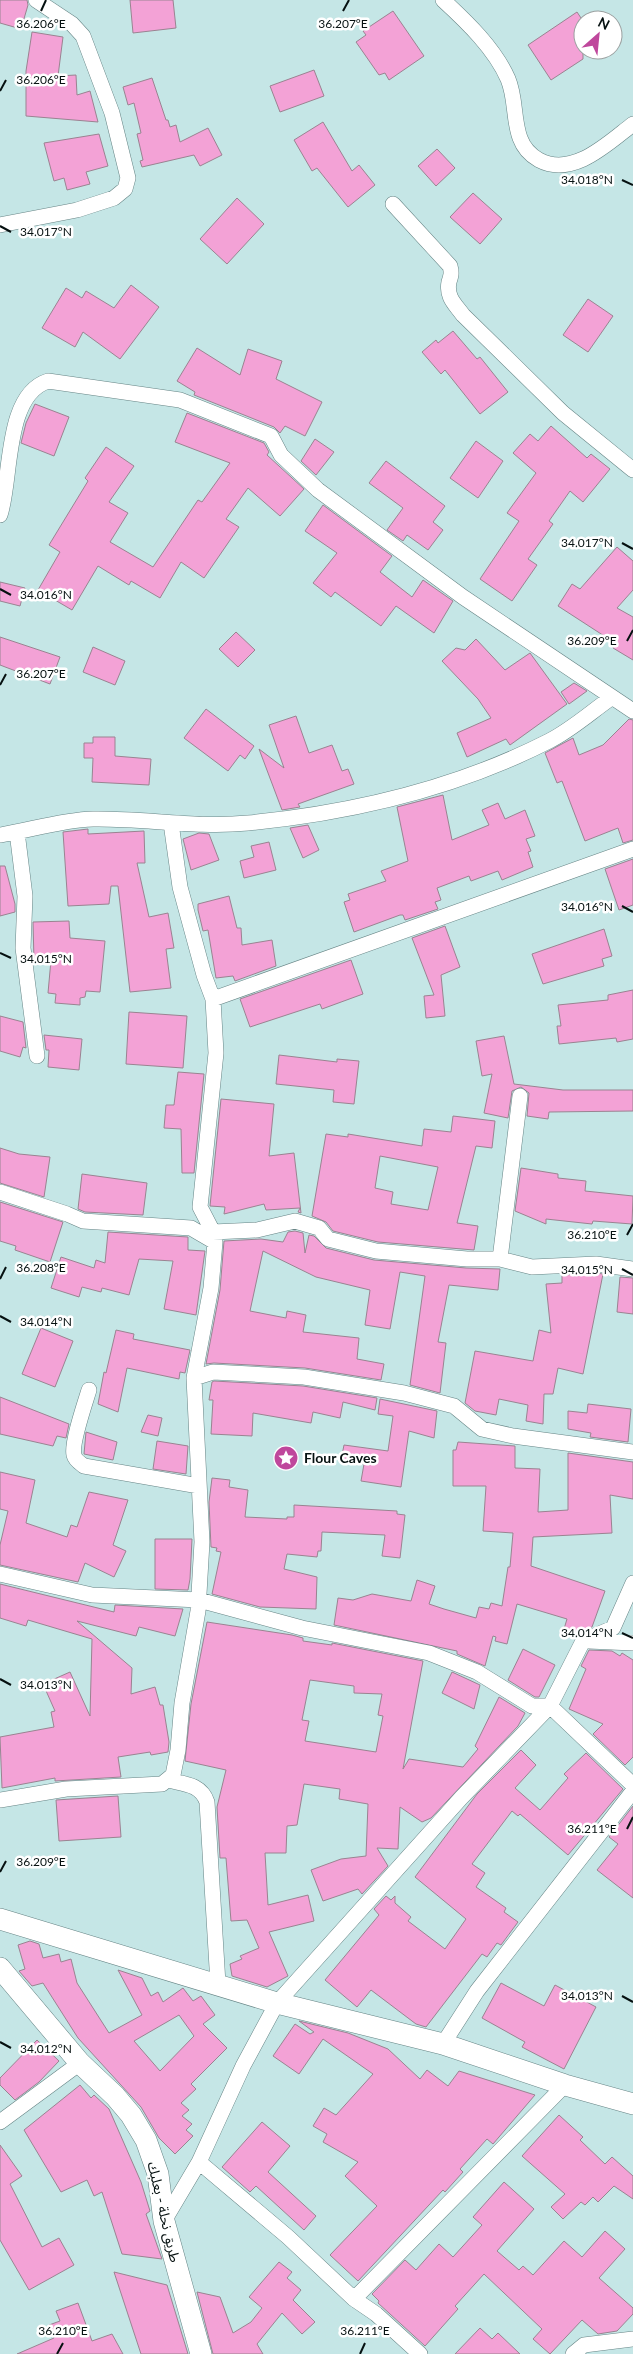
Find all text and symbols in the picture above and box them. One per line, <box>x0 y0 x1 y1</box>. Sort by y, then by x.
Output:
north arrow <box>573 10 623 60</box>
text: N <box>595 13 613 33</box>
text: 36.206°E <box>16 16 66 31</box>
text: 36.207°E <box>318 16 368 31</box>
text: 36.206°E <box>16 72 66 87</box>
text: 34.018°N <box>561 172 613 187</box>
text: 34.017°N <box>20 224 72 239</box>
text: 34.017°N <box>561 535 613 550</box>
text: 34.016°N <box>20 587 72 602</box>
text: 36.209°E <box>567 633 617 648</box>
text: 36.207°E <box>16 666 66 681</box>
text: 34.016°N <box>561 899 613 914</box>
text: 34.015°N <box>20 951 72 966</box>
text: 36.210°E <box>567 1227 617 1242</box>
text: 36.208°E <box>16 1260 66 1275</box>
text: 34.015°N <box>561 1262 613 1277</box>
text: 34.014°N <box>20 1314 72 1329</box>
place icon: Flour Caves <box>273 1445 299 1471</box>
place label: Flour Caves <box>304 1449 377 1466</box>
text: 34.014°N <box>561 1625 613 1640</box>
text: 34.013°N <box>20 1677 72 1692</box>
text: 36.211°E <box>567 1821 617 1836</box>
text: 36.209°E <box>16 1854 66 1869</box>
text: 34.013°N <box>561 1988 613 2003</box>
text: 34.012°N <box>20 2041 72 2056</box>
street label: طريق نحلة - بعلبك <box>143 2160 184 2264</box>
text: 36.210°E <box>38 2323 88 2338</box>
text: 36.211°E <box>340 2323 390 2338</box>

